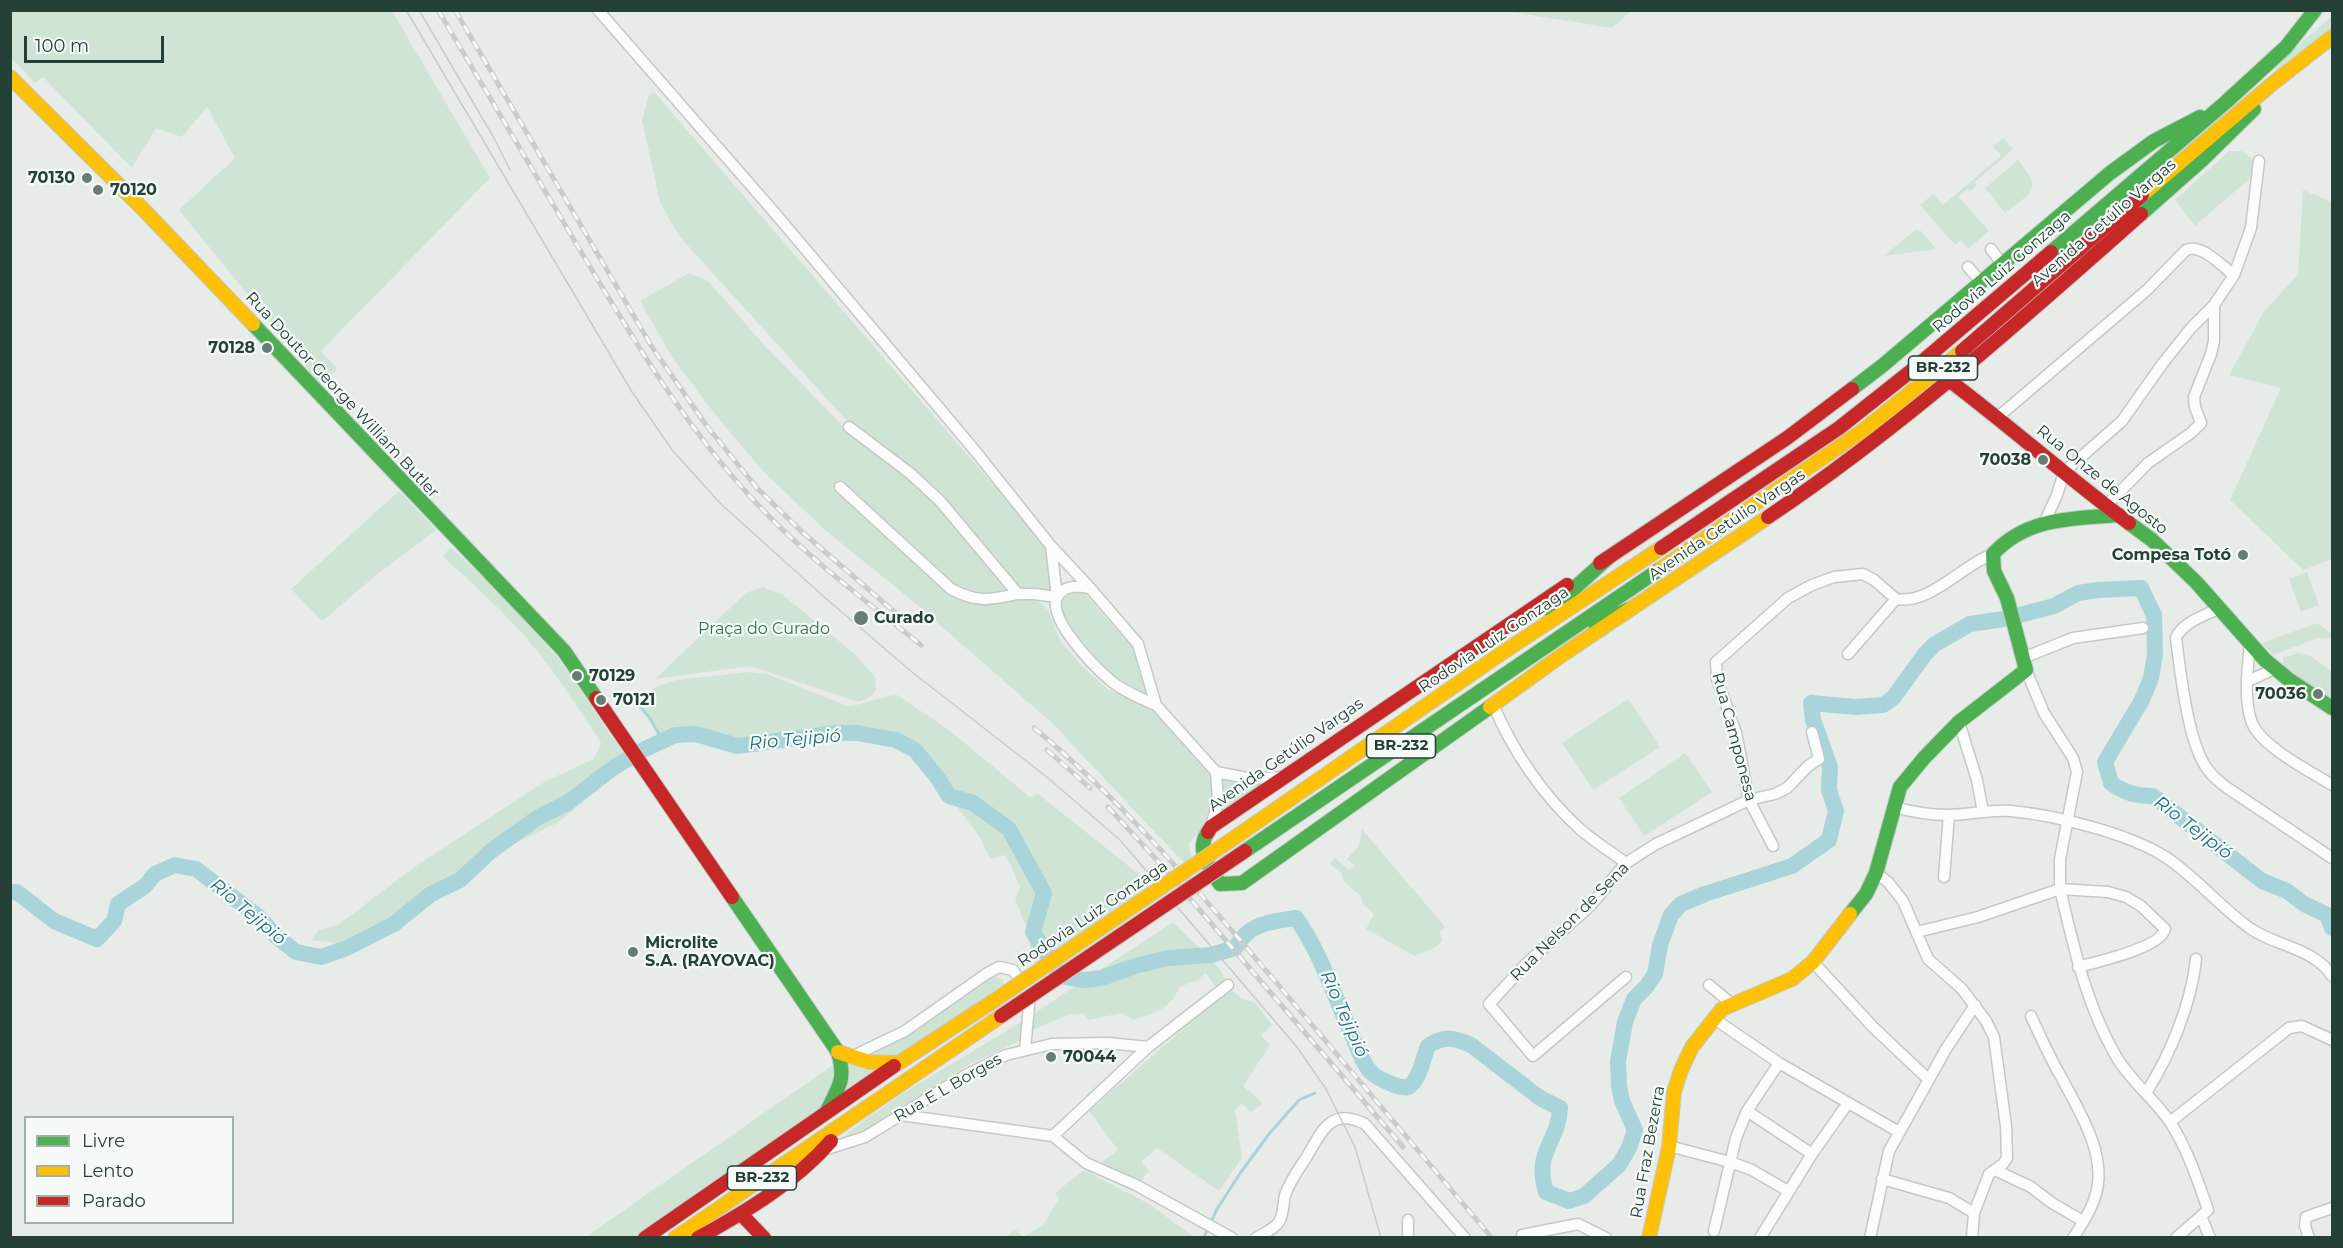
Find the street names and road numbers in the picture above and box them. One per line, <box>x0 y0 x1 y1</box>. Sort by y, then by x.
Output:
street label: Avenida Getúlio Vargas <box>2028 155 2180 291</box>
street label: Rodovia Luiz Gonzaga <box>1929 207 2075 337</box>
street label: Rua Doutor George William Butler <box>241 288 443 502</box>
road number: BR-232 <box>1908 356 1978 380</box>
street label: Rua Onze de Agosto <box>2033 421 2171 539</box>
street label: Avenida Getúlio Vargas <box>1645 465 1809 585</box>
street label: Rodovia Luiz Gonzaga <box>1415 583 1573 697</box>
street label: Rua Camponesa <box>1708 671 1760 803</box>
street label: Avenida Getúlio Vargas <box>1205 694 1367 816</box>
road number: BR-232 <box>1366 734 1436 758</box>
street label: Rodovia Luiz Gonzaga <box>1014 857 1172 971</box>
street label: Rua Nelson de Sena <box>1507 859 1633 985</box>
street label: Rua E L Borges <box>891 1049 1005 1127</box>
street label: Rua Fraz Bezerra <box>1627 1084 1669 1220</box>
road number: BR-232 <box>728 1166 796 1190</box>

